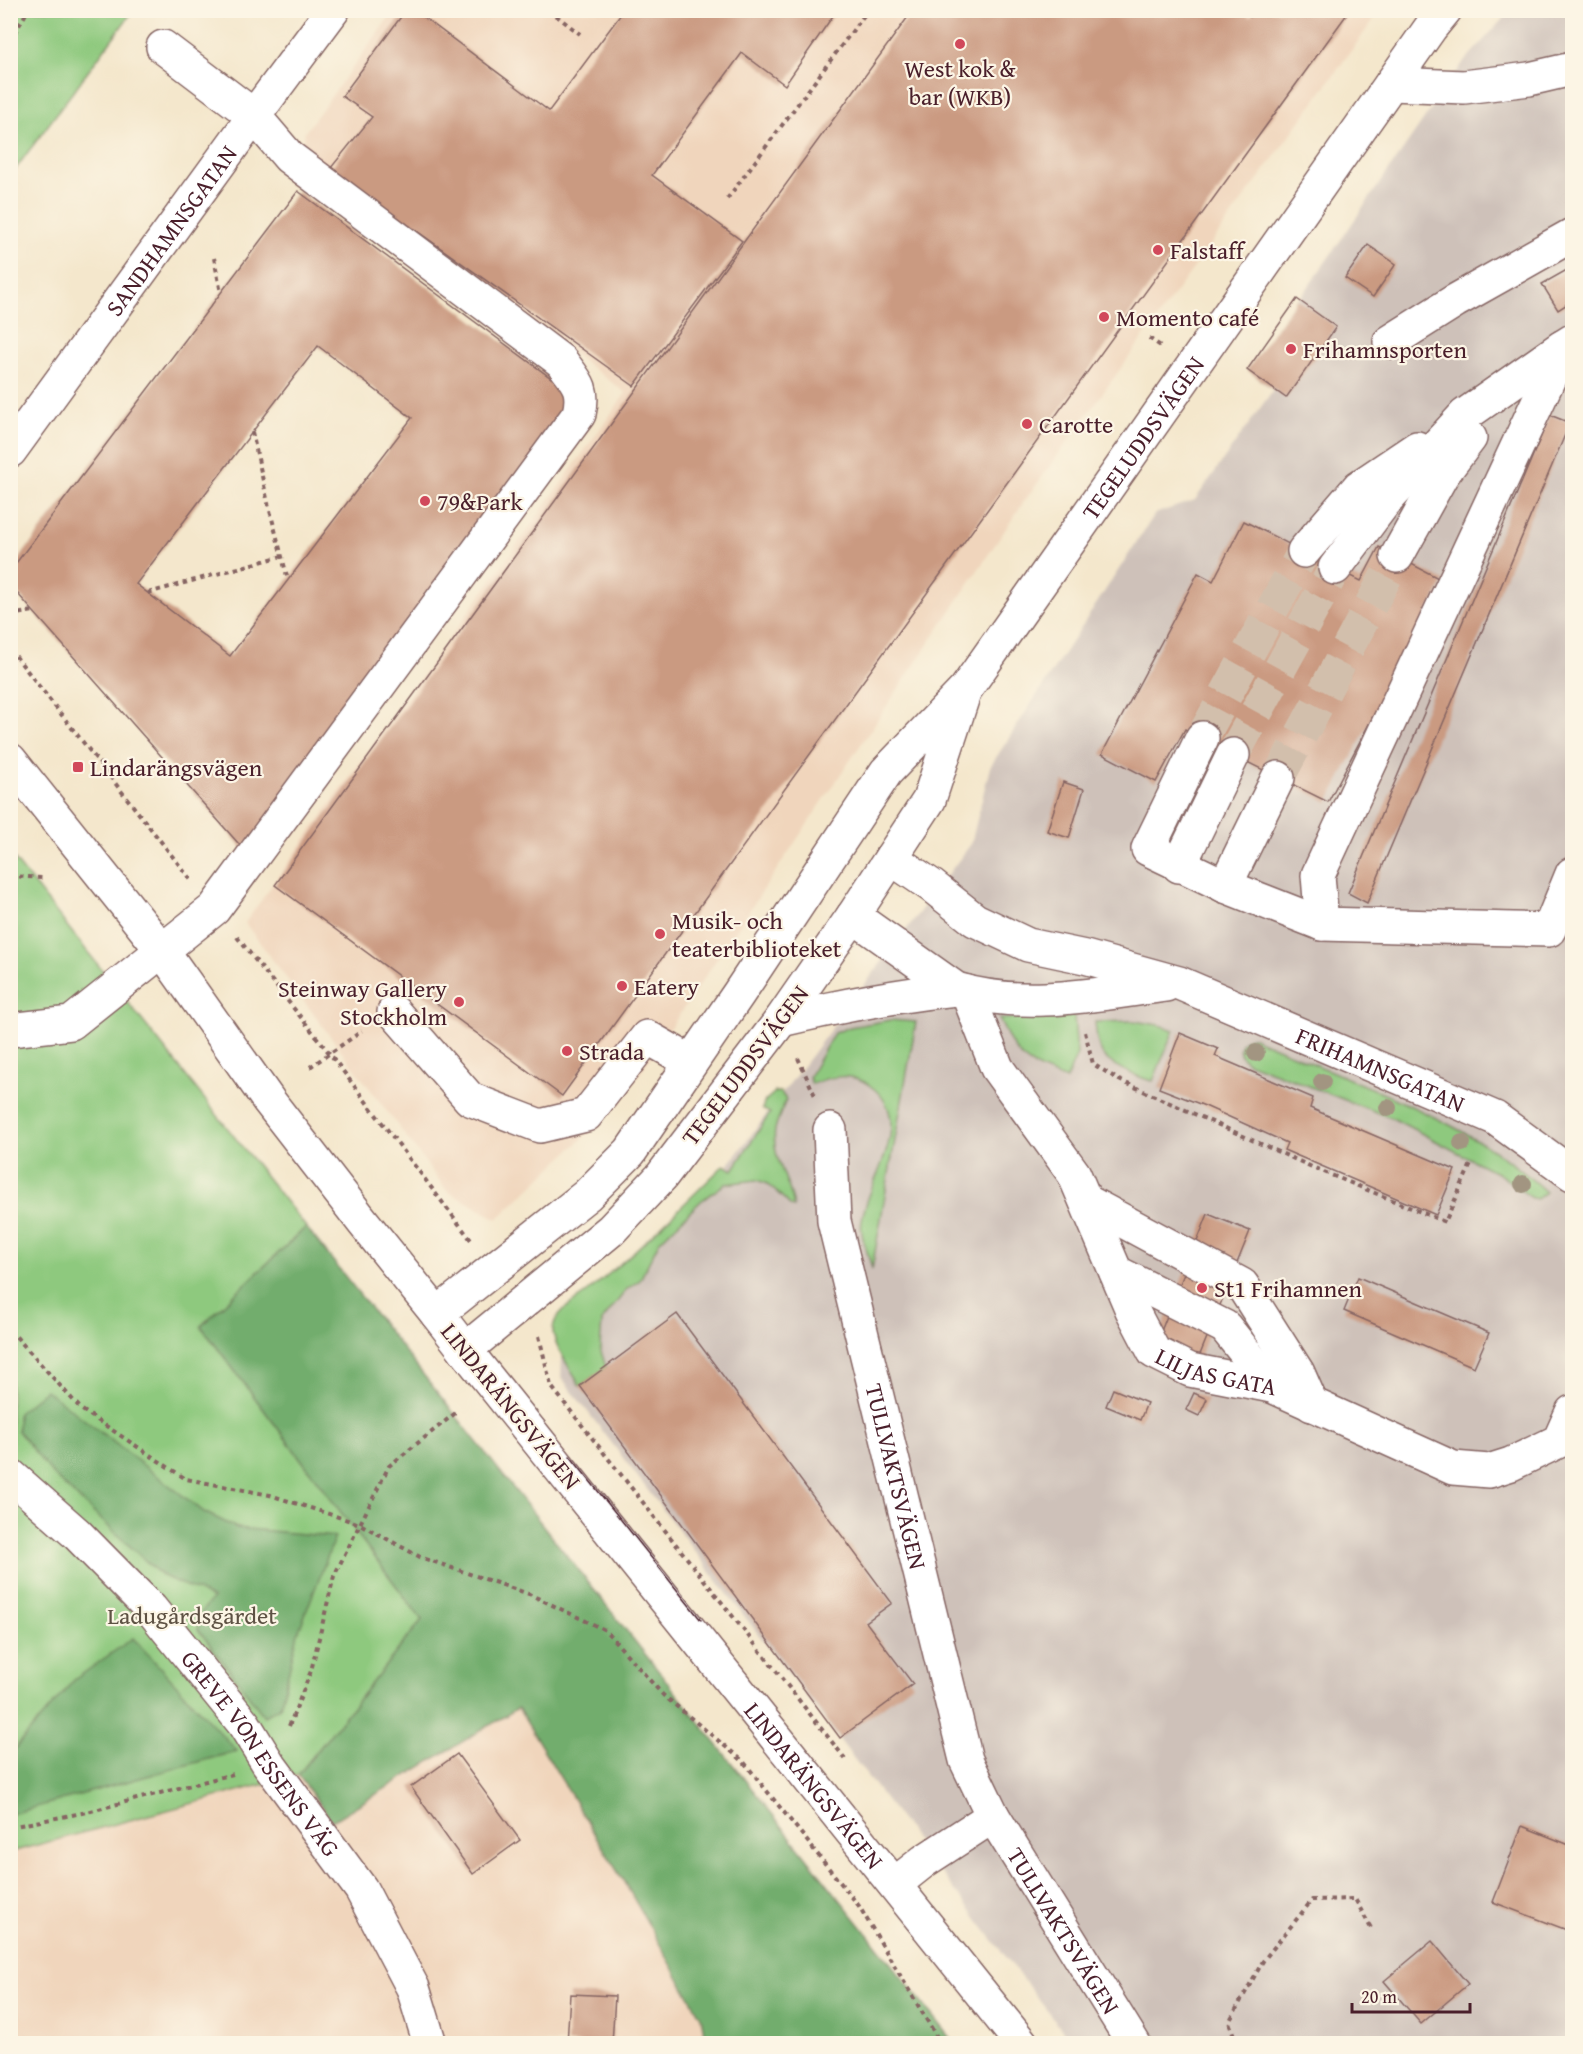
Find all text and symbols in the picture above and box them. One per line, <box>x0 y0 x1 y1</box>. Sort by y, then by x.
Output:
marker: West kok & bar (WKB) <box>953 37 967 51</box>
place label: West kok & bar (WKB) <box>904 51 1017 114</box>
street label: SANDHAMNSGATAN <box>97 137 245 323</box>
place label: Falstaff <box>1170 233 1246 268</box>
marker: Falstaff <box>1151 243 1165 257</box>
place label: Momento café <box>1116 300 1259 335</box>
marker: Momento café <box>1097 310 1111 324</box>
place label: Frihamnsporten <box>1303 332 1468 367</box>
marker: Frihamnsporten <box>1284 342 1298 356</box>
street label: TEGELUDDSVÄGEN <box>1073 348 1212 526</box>
place label: Carotte <box>1039 407 1113 442</box>
marker: Carotte <box>1020 417 1034 431</box>
place label: 79&Park <box>437 484 523 519</box>
marker: 79&Park <box>418 494 432 508</box>
place label: Lindarängsvägen <box>90 750 263 785</box>
marker: Lindarängsvägen <box>71 760 85 774</box>
place label: Musik- och teaterbiblioteket <box>672 903 842 966</box>
marker: Musik- och teaterbiblioteket <box>653 927 667 941</box>
place label: Eatery <box>634 969 699 1004</box>
place label: Steinway Gallery Stockholm <box>278 971 447 1034</box>
street label: TEGELUDDSVÄGEN <box>673 977 817 1152</box>
marker: Eatery <box>615 979 629 993</box>
marker: Steinway Gallery Stockholm <box>452 995 466 1009</box>
street label: FRIHAMNSGATAN <box>1291 1018 1471 1121</box>
place label: Strada <box>579 1034 645 1069</box>
marker: Strada <box>560 1044 574 1058</box>
place label: St1 Frihamnen <box>1214 1271 1363 1306</box>
marker: St1 Frihamnen <box>1195 1281 1209 1295</box>
street label: LINDARÄNGSVÄGEN <box>433 1315 589 1497</box>
street label: LILJAS GATA <box>1150 1338 1280 1404</box>
street label: TULLVAKTSVÄGEN <box>857 1380 936 1573</box>
park label: Ladugårdsgärdet <box>107 1598 277 1633</box>
street label: GREVE VON ESSENS VÄG <box>173 1642 349 1863</box>
street label: LINDARÄNGSVÄGEN <box>736 1694 892 1876</box>
street label: TULLVAKTSVÄGEN <box>999 1840 1129 2021</box>
scale bar <box>1352 1976 1470 2014</box>
text: 20 m <box>1361 1983 1397 2010</box>

